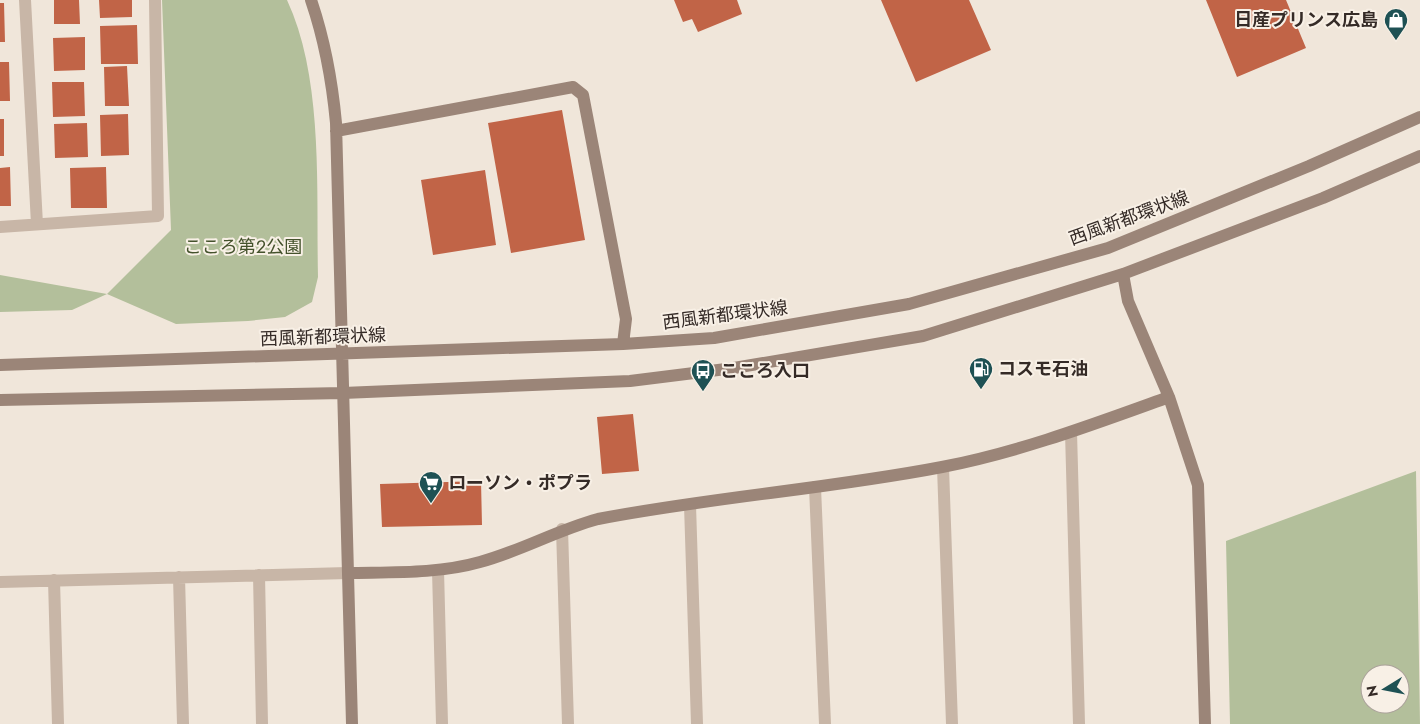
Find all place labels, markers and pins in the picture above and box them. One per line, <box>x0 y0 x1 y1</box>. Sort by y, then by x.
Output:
place label: 日産プリンス広島 <box>1234 7 1378 33</box>
shop icon: 日産プリンス広島 <box>1383 7 1409 41</box>
fuel station icon: コスモ石油 <box>968 356 994 390</box>
place label: コスモ石油 <box>998 356 1088 382</box>
bus stop icon: こころ入口 <box>690 358 716 392</box>
place label: こころ入口 <box>720 358 810 384</box>
supermarket icon: ローソン・ポプラ <box>418 470 444 504</box>
place label: ローソン・ポプラ <box>448 470 592 496</box>

